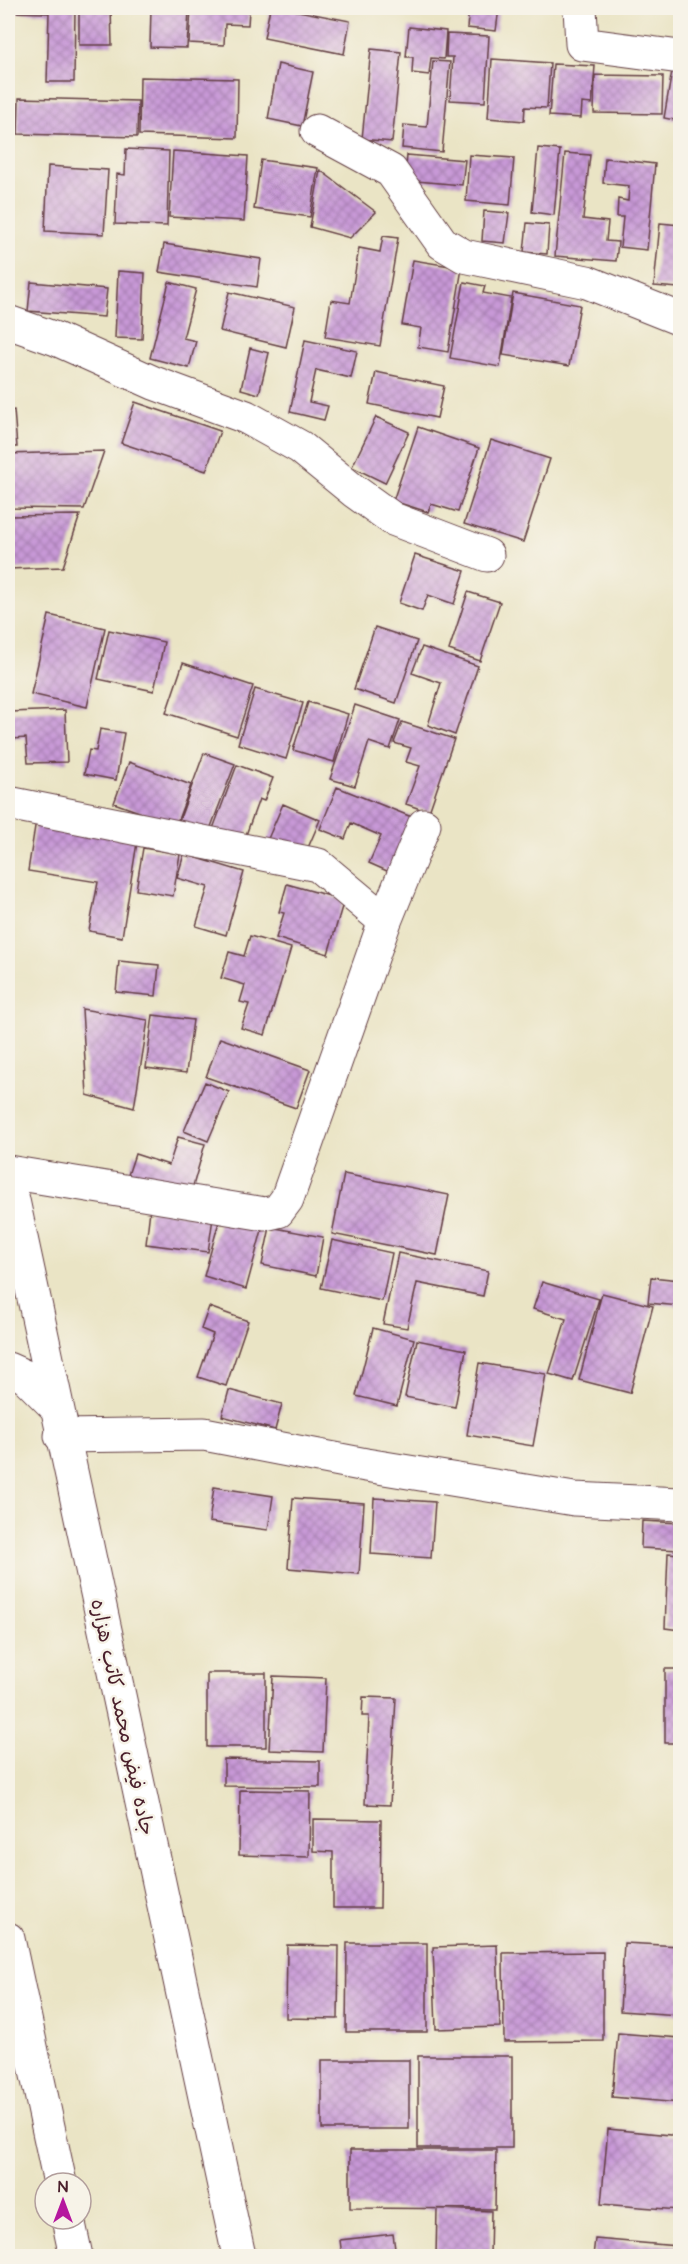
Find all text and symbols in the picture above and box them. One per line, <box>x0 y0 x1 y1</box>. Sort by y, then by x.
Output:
street label: جاده فیض محمد کاتب هزاره <box>83 1596 161 1838</box>
north arrow <box>33 2171 93 2231</box>
text: N <box>58 2176 68 2198</box>

